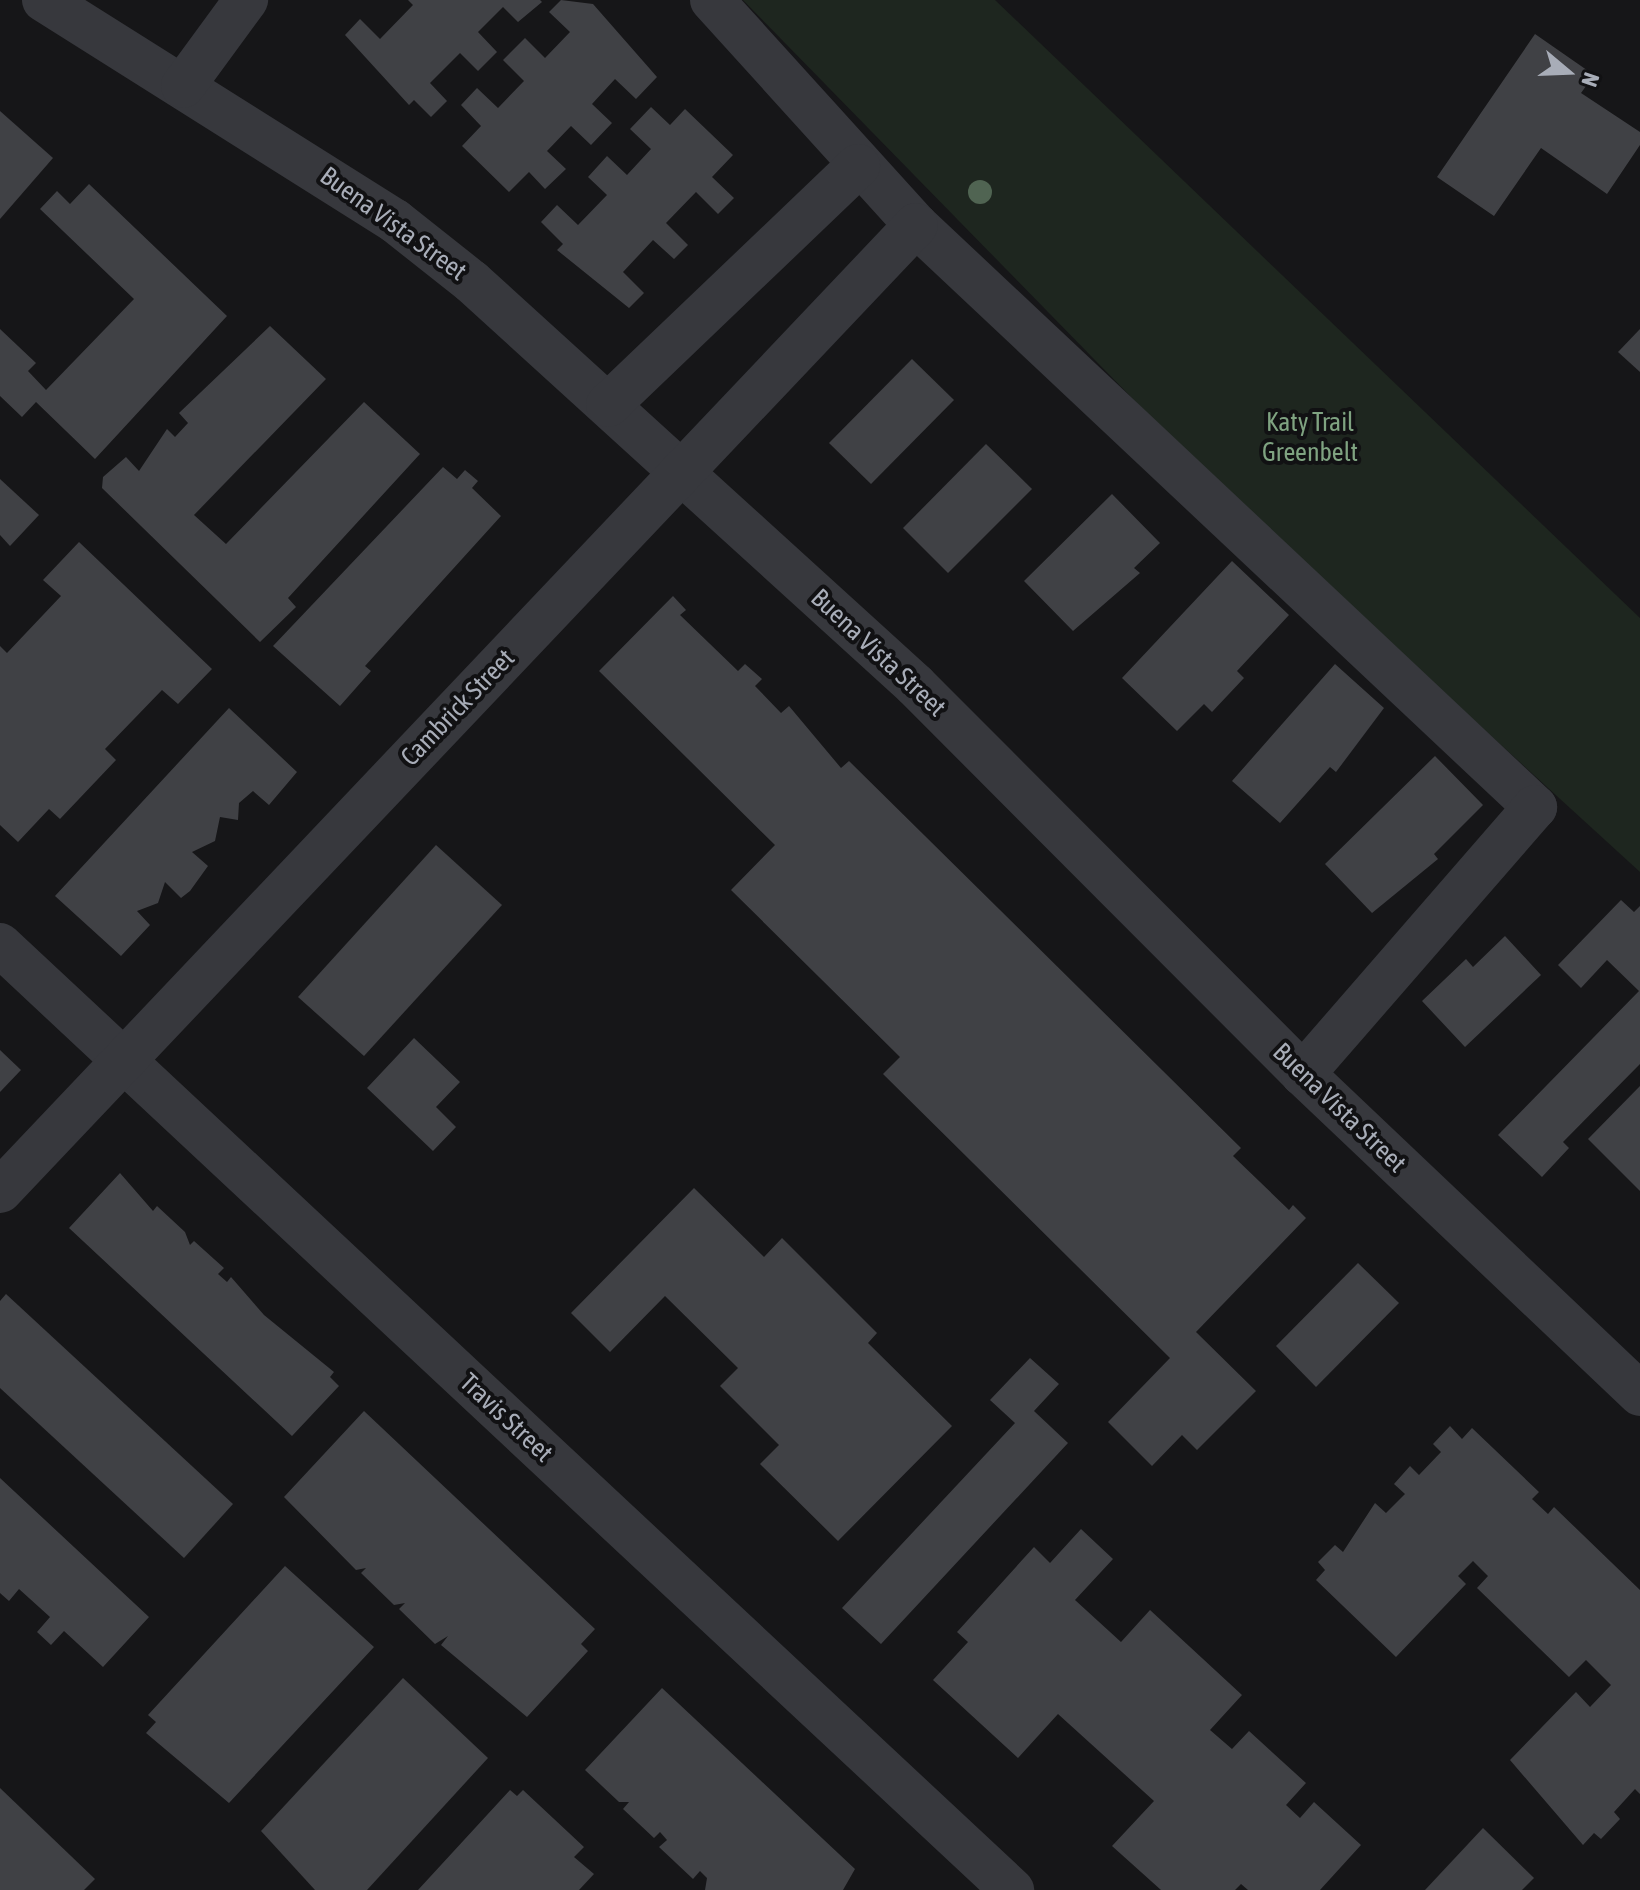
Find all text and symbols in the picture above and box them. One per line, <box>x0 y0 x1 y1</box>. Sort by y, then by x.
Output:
north arrow <box>1528 32 1608 112</box>
text: N <box>1576 69 1605 90</box>
street label: Buena Vista Street <box>314 161 472 287</box>
park label: Katy Trail Greenbelt <box>1262 407 1358 468</box>
street label: Buena Vista Street <box>804 583 952 723</box>
street label: Cambrick Street <box>395 643 521 773</box>
street label: Buena Vista Street <box>1266 1037 1412 1179</box>
street label: Travis Street <box>453 1367 559 1469</box>

